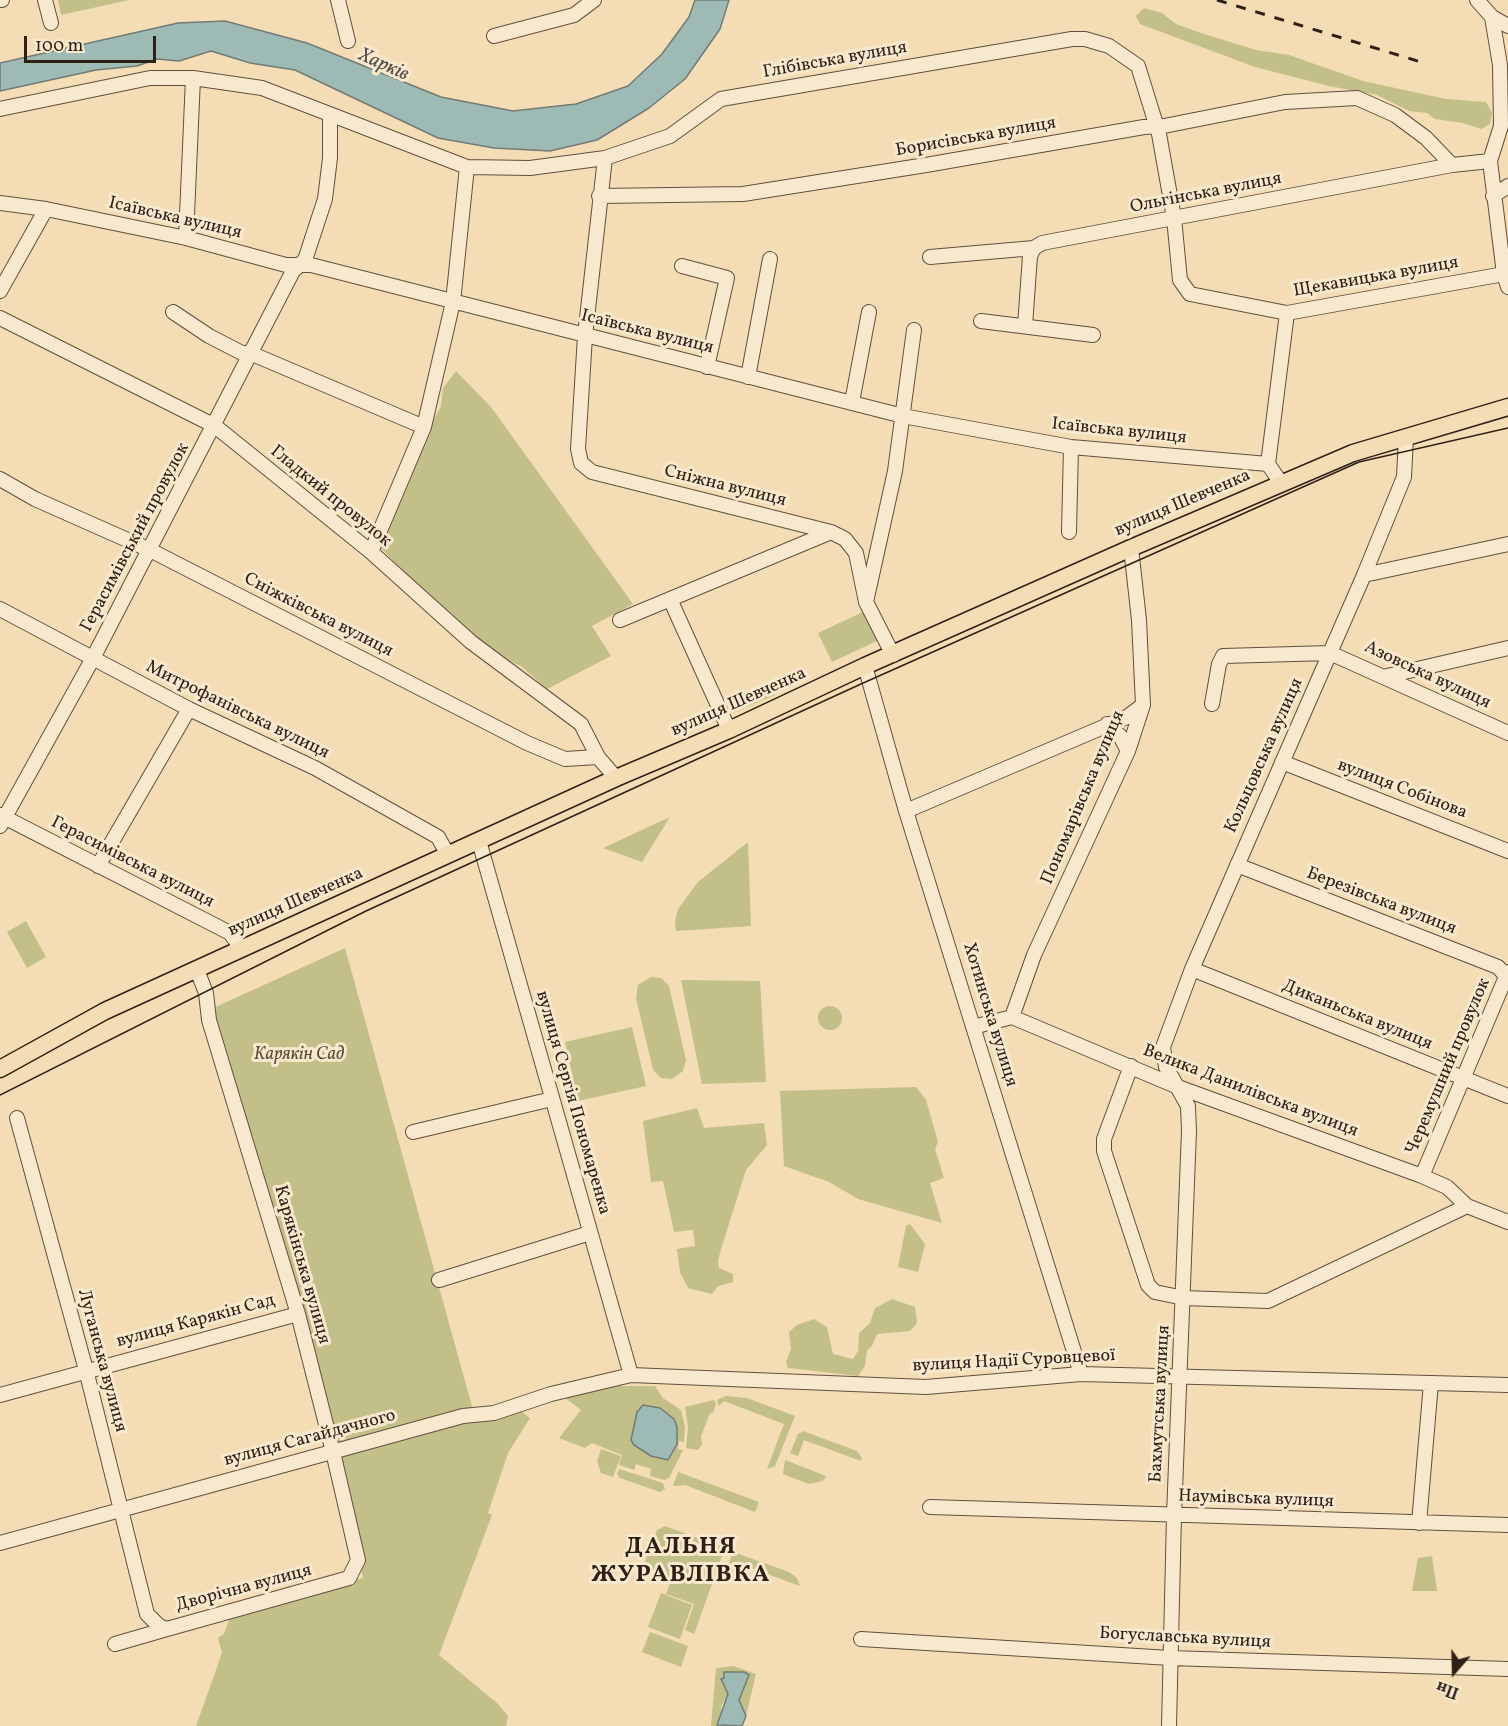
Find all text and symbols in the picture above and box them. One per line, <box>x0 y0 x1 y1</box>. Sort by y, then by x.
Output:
scale bar <box>27 24 159 62</box>
text: 100 m <box>35 34 84 59</box>
street label: Глібівська вулиця <box>761 38 909 84</box>
water label: Харків <box>354 44 412 88</box>
street label: Борисівська вулиця <box>894 113 1058 163</box>
street label: Ольгінська вулиця <box>1128 169 1284 219</box>
street label: Ісаївська вулиця <box>106 193 244 245</box>
street label: Щекавицька вулиця <box>1292 253 1460 303</box>
street label: Ісаївська вулиця <box>579 306 715 360</box>
street label: Ісаївська вулиця <box>1050 414 1188 450</box>
street label: Герасимівський провулок <box>77 440 195 636</box>
street label: Гладкий провулок <box>265 441 395 553</box>
street label: Сніжна вулиця <box>662 461 788 513</box>
street label: вулиця Шевченка <box>1112 466 1254 542</box>
street label: Сніжківська вулиця <box>240 569 396 663</box>
street label: Азовська вулиця <box>1360 637 1494 715</box>
street label: Митрофанівська вулиця <box>142 657 332 765</box>
street label: вулиця Шевченка <box>668 664 810 742</box>
street label: Кольцовська вулиця <box>1221 675 1309 837</box>
street label: Пономарівська вулиця <box>1038 708 1130 888</box>
street label: вулиця Собінова <box>1334 755 1470 825</box>
street label: Герасимівська вулиця <box>47 812 217 914</box>
street label: Березівська вулиця <box>1303 863 1459 941</box>
street label: вулиця Шевченка <box>225 864 367 942</box>
street label: Хотинська вулиця <box>957 940 1021 1090</box>
street label: Черемушний провулок <box>1402 975 1496 1159</box>
street label: Диканьська вулиця <box>1279 976 1435 1056</box>
street label: вулиця Сергія Пономаренка <box>530 989 614 1217</box>
street label: Велика Данилівська вулиця <box>1139 1041 1361 1143</box>
park label: Карякін Сад <box>254 1045 344 1067</box>
street label: Карякінська вулиця <box>268 1183 334 1347</box>
street label: Луганська вулиця <box>72 1287 130 1435</box>
street label: вулиця Карякін Сад <box>114 1290 278 1354</box>
street label: Бахмутська вулиця <box>1146 1325 1176 1483</box>
street label: вулиця Надії Суровцевої <box>912 1346 1116 1378</box>
street label: вулиця Сагайдачного <box>222 1406 398 1472</box>
street label: Наумівська вулиця <box>1178 1486 1334 1514</box>
district label: ДАЛЬНЯ ЖУРАВЛІВКА <box>591 1535 771 1591</box>
street label: Дворічна вулиця <box>174 1560 314 1618</box>
street label: Богуславська вулиця <box>1099 1624 1271 1654</box>
north arrow <box>1424 1642 1484 1702</box>
text: Пн <box>1433 1675 1462 1703</box>

